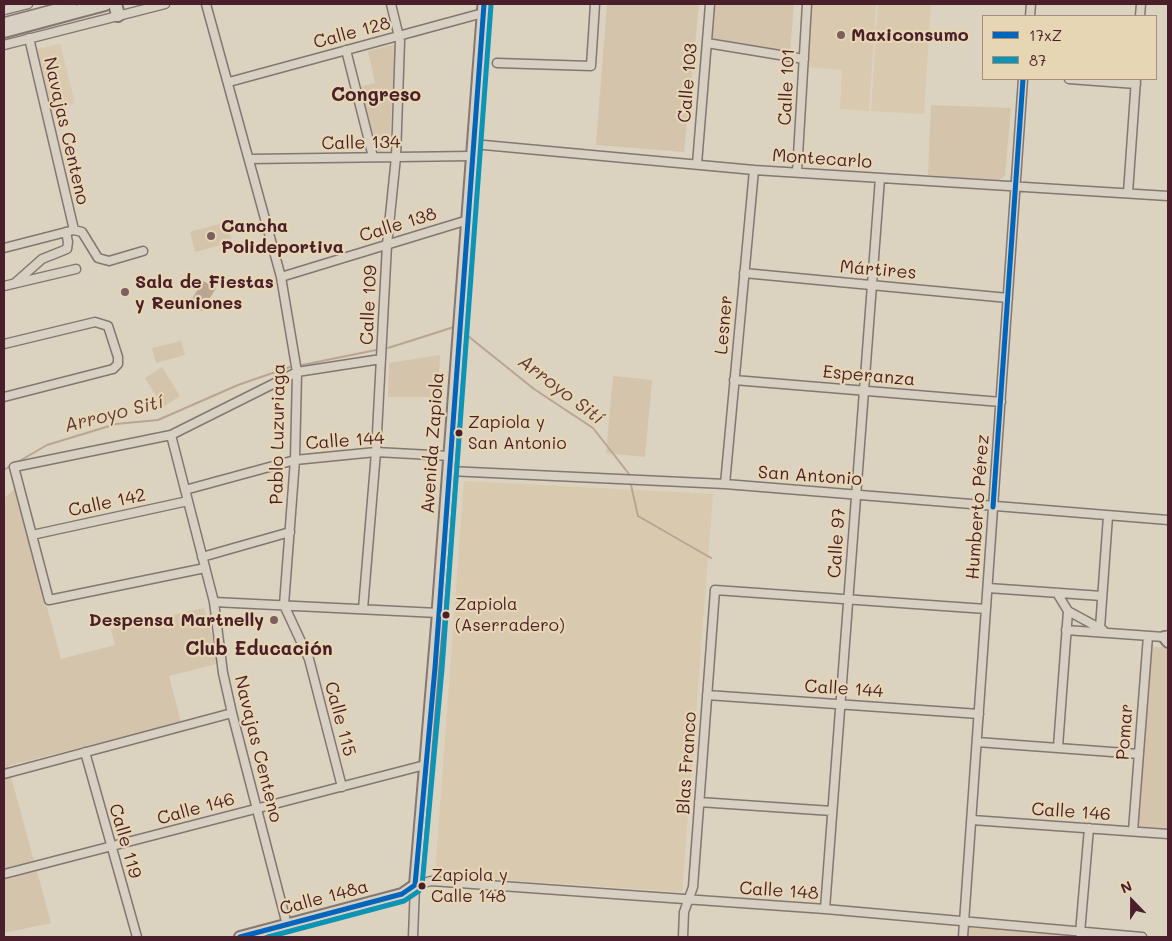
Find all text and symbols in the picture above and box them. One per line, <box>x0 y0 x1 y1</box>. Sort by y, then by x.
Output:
street label: Calle 128 <box>311 12 393 54</box>
legend <box>982 15 1157 80</box>
place label: Maxiconsumo <box>851 24 969 46</box>
text: 17xZ <box>1029 25 1062 45</box>
marker: Maxiconsumo <box>835 29 847 41</box>
street label: Calle 103 <box>674 42 702 124</box>
street label: Calle 101 <box>774 48 800 126</box>
text: 87 <box>1029 50 1046 70</box>
street label: Navajas Centeno <box>39 55 93 207</box>
district label: Congreso <box>331 84 421 106</box>
street label: Calle 134 <box>321 132 401 154</box>
street label: Montecarlo <box>771 145 873 173</box>
street label: Calle 138 <box>357 203 439 247</box>
place label: Cancha Polideportiva <box>221 215 344 258</box>
marker: Cancha Polideportiva <box>205 230 217 242</box>
street label: Mártires <box>839 256 917 284</box>
street label: Calle 109 <box>356 265 382 345</box>
place label: Sala de Fiestas y Reuniones <box>135 271 274 314</box>
marker: Sala de Fiestas y Reuniones <box>119 286 131 298</box>
street label: Lesner <box>711 294 737 356</box>
water label: Arroyo Sití <box>514 350 608 430</box>
street label: Esperanza <box>822 361 916 391</box>
street label: Pablo Luzuriaga <box>266 363 290 505</box>
street label: Avenida Zapiola <box>417 372 449 514</box>
water label: Arroyo Sití <box>62 391 166 437</box>
place label: Zapiola y San Antonio <box>468 413 566 453</box>
street label: Calle 144 <box>305 427 385 455</box>
marker: Zapiola y San Antonio <box>454 428 464 438</box>
street label: Humberto Pérez <box>962 434 994 580</box>
street label: San Antonio <box>757 462 863 490</box>
street label: Calle 142 <box>66 484 148 522</box>
street label: Calle 97 <box>824 507 850 579</box>
place label: Zapiola (Aserradero) <box>455 595 565 635</box>
place label: Despensa Martnelly <box>89 609 264 631</box>
marker: Zapiola (Aserradero) <box>441 610 451 620</box>
marker: Despensa Martnelly <box>268 614 280 626</box>
district label: Club Educación <box>185 638 333 660</box>
street label: Navajas Centeno <box>229 673 287 825</box>
street label: Calle 144 <box>804 675 884 703</box>
street label: Calle 115 <box>320 679 360 759</box>
street label: Pomar <box>1112 703 1138 761</box>
street label: Blas Franco <box>673 711 701 815</box>
street label: Calle 146 <box>155 788 237 830</box>
street label: Calle 146 <box>1031 798 1111 826</box>
street label: Calle 119 <box>104 801 146 881</box>
place label: Zapiola y Calle 148 <box>431 866 508 906</box>
street label: Calle 148a <box>277 876 371 920</box>
north arrow <box>1107 876 1157 926</box>
text: N <box>1118 876 1135 897</box>
street label: Calle 148 <box>739 877 819 905</box>
marker: Zapiola y Calle 148 <box>417 881 427 891</box>

